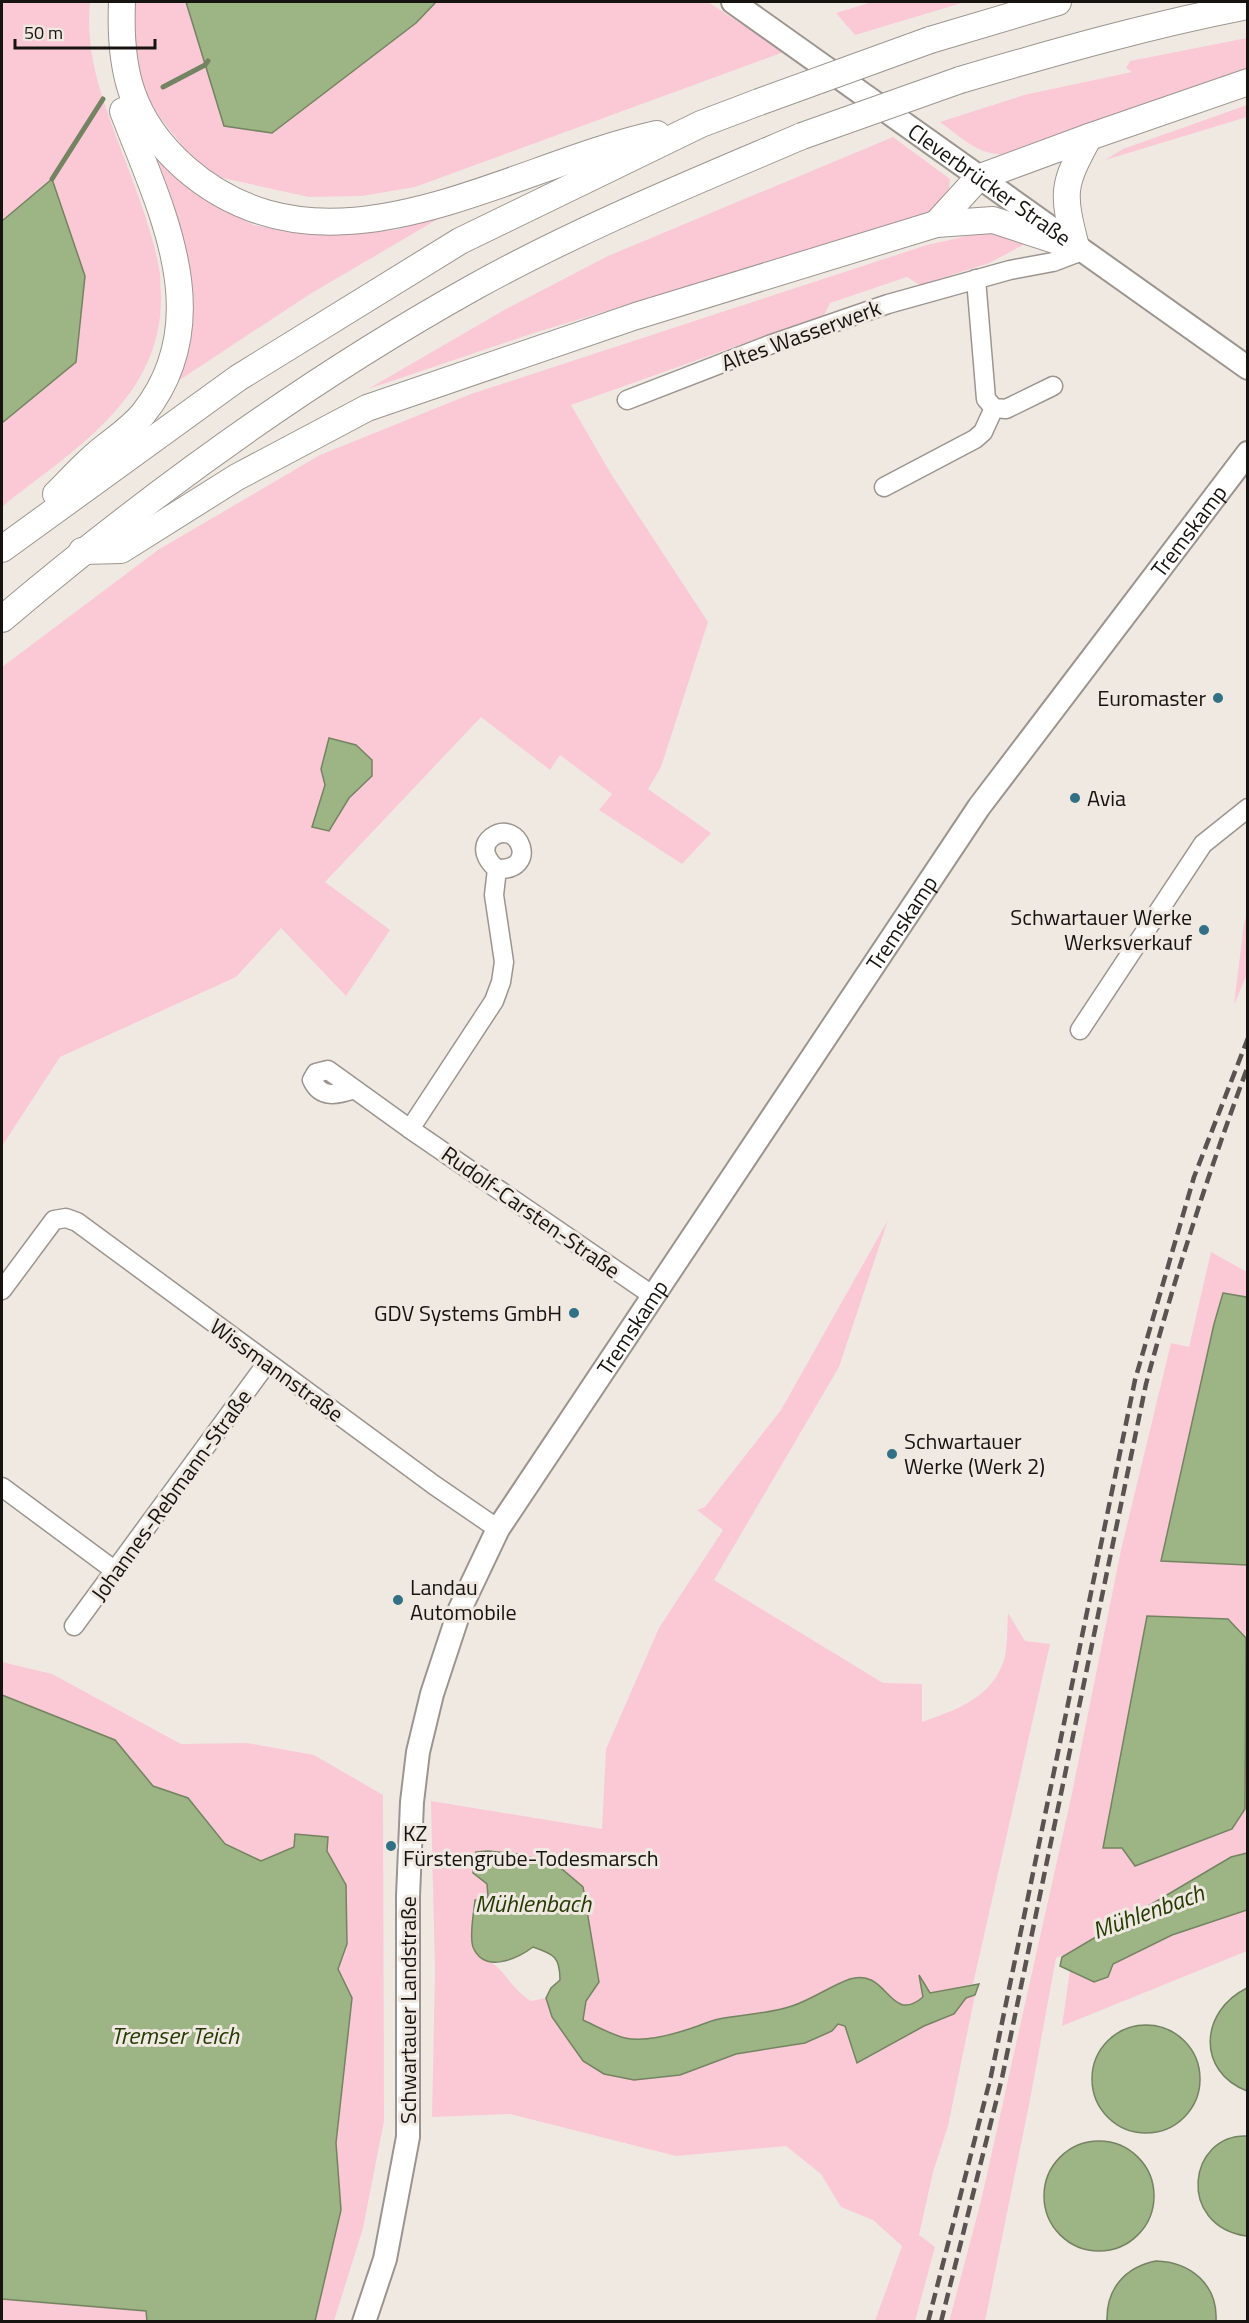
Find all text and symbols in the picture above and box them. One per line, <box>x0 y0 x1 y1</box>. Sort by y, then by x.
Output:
scale bar <box>15 12 154 50</box>
text: 50 m <box>24 19 63 46</box>
street label: Cleverbrücker Straße <box>901 115 1078 254</box>
street label: Altes Wasserwerk <box>717 290 886 380</box>
street label: Tremskamp <box>1142 478 1235 584</box>
place label: Euromaster <box>1097 681 1206 715</box>
marker: Euromaster <box>1211 691 1225 705</box>
place label: Avia <box>1087 781 1126 815</box>
marker: Avia <box>1068 791 1082 805</box>
street label: Tremskamp <box>858 868 946 977</box>
place label: Schwartauer Werke Werksverkauf <box>1010 900 1193 959</box>
marker: Schwartauer Werke Werksverkauf <box>1197 923 1211 937</box>
street label: Rudolf-Carsten-Straße <box>434 1137 628 1287</box>
street label: Tremskamp <box>588 1273 677 1382</box>
place label: GDV Systems GmbH <box>374 1296 562 1330</box>
marker: GDV Systems GmbH <box>567 1306 581 1320</box>
street label: Wissmannstraße <box>203 1310 351 1430</box>
street label: Johannes-Rebmann-Straße <box>82 1382 260 1608</box>
place label: Schwartauer Werke (Werk 2) <box>904 1424 1045 1483</box>
marker: Schwartauer Werke (Werk 2) <box>885 1447 899 1461</box>
place label: Landau Automobile <box>410 1570 517 1629</box>
marker: Landau Automobile <box>391 1593 405 1607</box>
place label: KZ Fürstengrube-Todesmarsch <box>403 1816 659 1875</box>
marker: KZ Fürstengrube-Todesmarsch <box>384 1839 398 1853</box>
water label: Mühlenbach <box>1087 1874 1210 1948</box>
water label: Mühlenbach <box>475 1885 592 1921</box>
street label: Schwartauer Landstraße <box>391 1896 425 2124</box>
water label: Tremser Teich <box>111 2017 240 2053</box>

